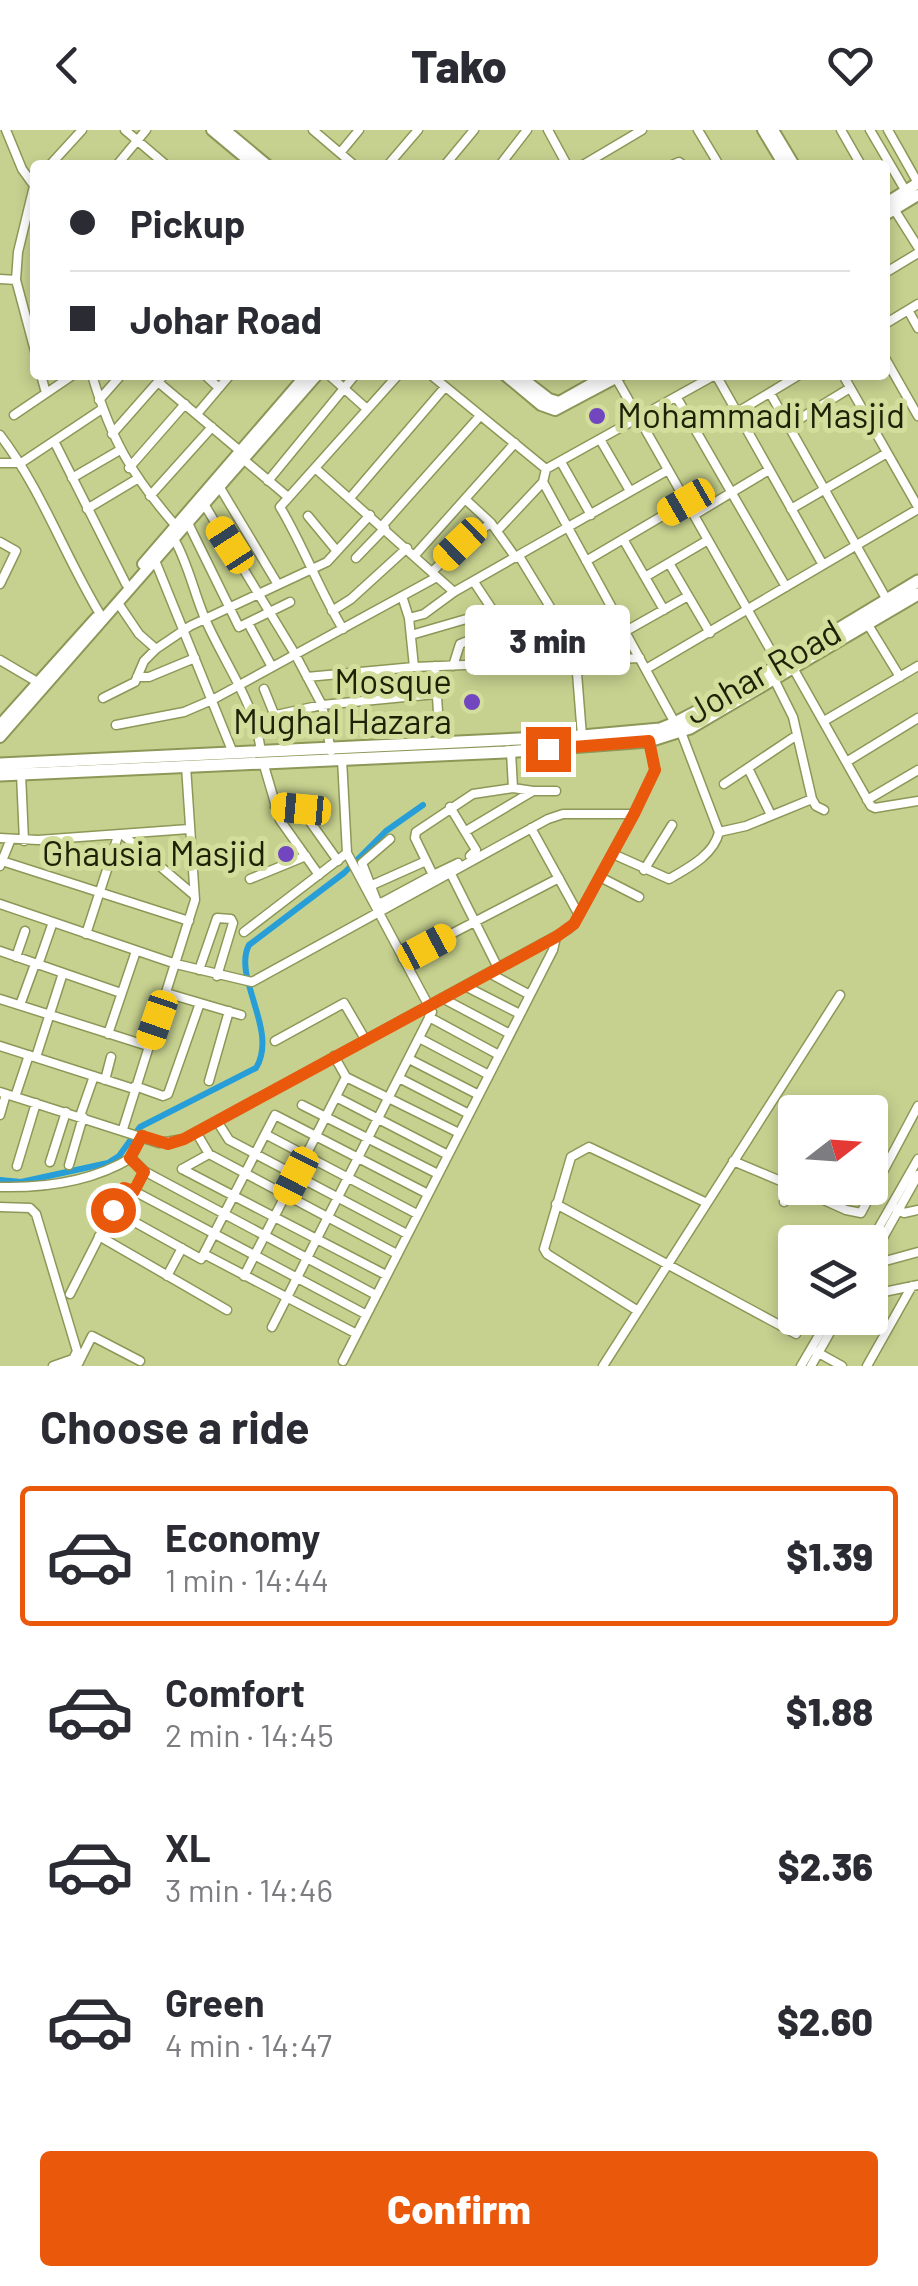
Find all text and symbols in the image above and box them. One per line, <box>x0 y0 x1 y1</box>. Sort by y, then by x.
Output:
icon: back <box>40 38 95 93</box>
text: Tako <box>411 38 507 92</box>
icon: heart <box>823 38 878 93</box>
text: Pickup <box>130 200 245 246</box>
text: Johar Road <box>130 296 322 342</box>
place label: Mohammadi Masjid <box>617 393 905 435</box>
marker: Mohammadi Masjid <box>586 405 608 427</box>
car <box>653 474 719 530</box>
car <box>201 512 259 578</box>
car <box>428 512 492 576</box>
callout: 3 min <box>466 604 630 674</box>
street label: Johar Road <box>677 609 847 732</box>
text: 3 min <box>509 621 586 659</box>
place label: Mosque Mughal Hazara <box>233 659 452 741</box>
marker: Mosque Mughal Hazara <box>461 691 483 713</box>
route end <box>526 727 571 772</box>
car <box>270 791 332 827</box>
place label: Ghausia Masjid <box>42 831 266 873</box>
marker: Ghausia Masjid <box>275 843 297 865</box>
car <box>393 920 461 974</box>
car <box>133 987 181 1053</box>
north arrow <box>778 1095 888 1205</box>
map controls <box>778 1095 888 1335</box>
car <box>269 1142 323 1210</box>
route start <box>91 1188 136 1233</box>
button: layers <box>778 1225 888 1335</box>
text: Choose a ride <box>40 1399 310 1453</box>
icon: car <box>45 1511 135 1601</box>
text: Economy <box>165 1514 320 1560</box>
text: $1.39 <box>786 1533 873 1579</box>
text: 1 min · 14:44 <box>165 1560 329 1598</box>
icon: car <box>45 1666 135 1756</box>
text: Comfort <box>165 1669 305 1715</box>
text: $1.88 <box>786 1688 873 1734</box>
text: 2 min · 14:45 <box>165 1715 334 1753</box>
icon: car <box>45 1821 135 1911</box>
text: XL <box>165 1824 211 1870</box>
text: $2.36 <box>778 1843 873 1889</box>
text: 3 min · 14:46 <box>165 1870 333 1908</box>
icon: car <box>45 1976 135 2066</box>
text: Green <box>165 1979 265 2025</box>
text: $2.60 <box>777 1998 873 2044</box>
text: 4 min · 14:47 <box>165 2025 332 2063</box>
button: Confirm <box>40 2151 878 2266</box>

